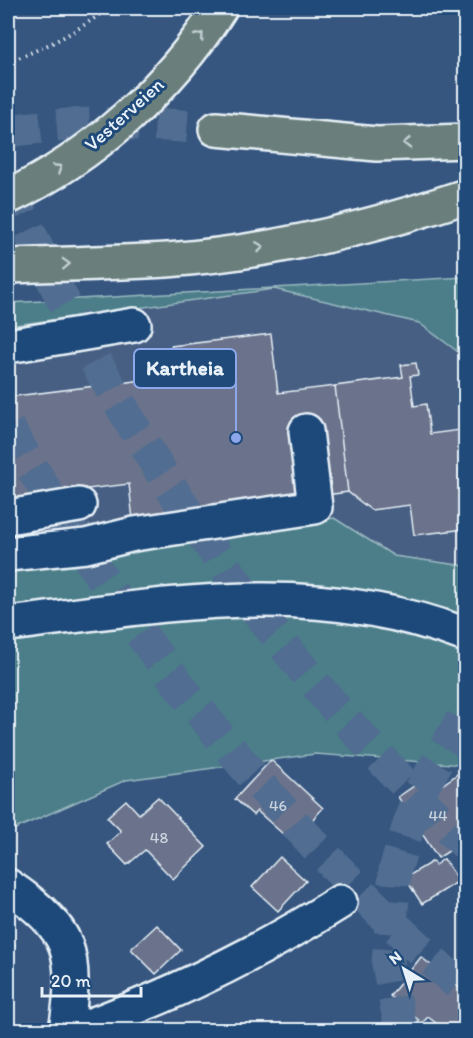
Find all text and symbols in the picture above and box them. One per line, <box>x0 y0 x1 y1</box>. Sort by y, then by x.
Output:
one-way arrow <box>193 32 204 43</box>
street label: Vesterveien <box>79 72 169 156</box>
one-way arrow <box>403 137 412 149</box>
one-way arrow <box>52 165 63 176</box>
one-way arrow <box>255 242 265 254</box>
one-way arrow <box>61 257 70 270</box>
callout: Kartheia <box>134 349 236 388</box>
text: Kartheia <box>146 355 225 380</box>
house number: 46 <box>269 796 287 815</box>
house number: 44 <box>428 806 448 825</box>
house number: 48 <box>150 828 168 847</box>
north arrow <box>374 939 434 999</box>
text: N <box>385 947 405 968</box>
scale bar <box>42 960 141 998</box>
text: 20 m <box>51 970 91 992</box>

